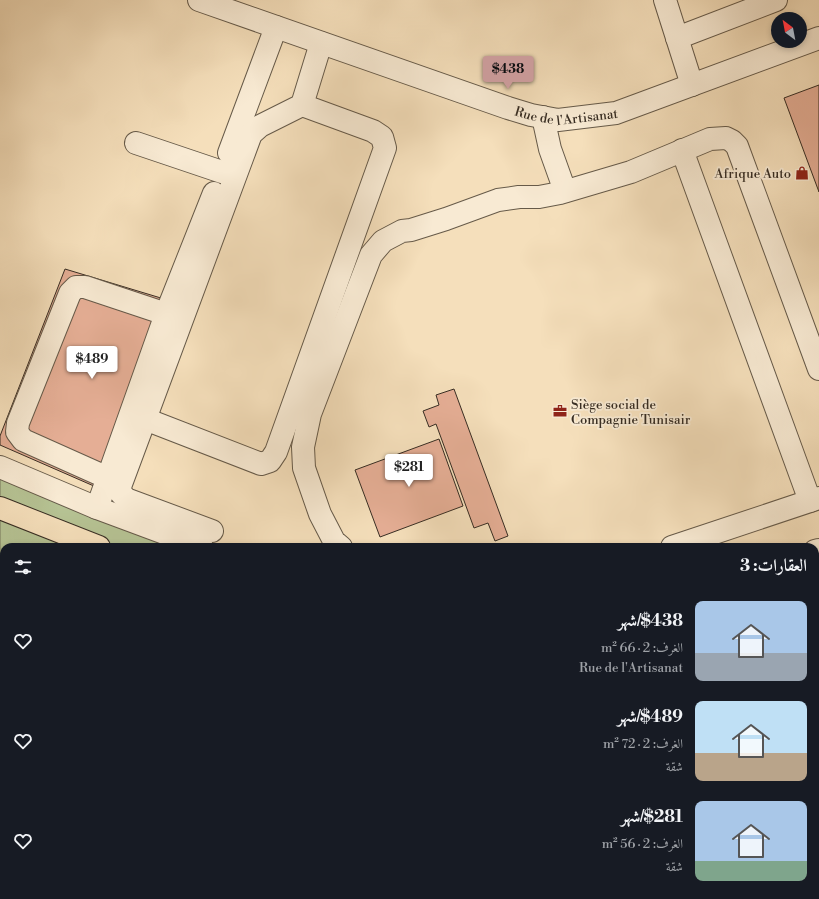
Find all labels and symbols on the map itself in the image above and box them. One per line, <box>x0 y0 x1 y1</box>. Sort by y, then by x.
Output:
north arrow <box>771 12 807 48</box>
pin: $438 <box>484 56 532 90</box>
street label: Rue de l'Artisanat <box>513 104 619 129</box>
shop icon: Afrique Auto <box>794 165 810 181</box>
place label: Afrique Auto <box>714 166 791 182</box>
pin: $489 <box>68 346 116 380</box>
place label: Siège social de Compagnie Tunisair <box>571 397 691 428</box>
office icon: Siège social de Compagnie Tunisair <box>552 403 568 419</box>
pin: $281 <box>385 454 433 488</box>

